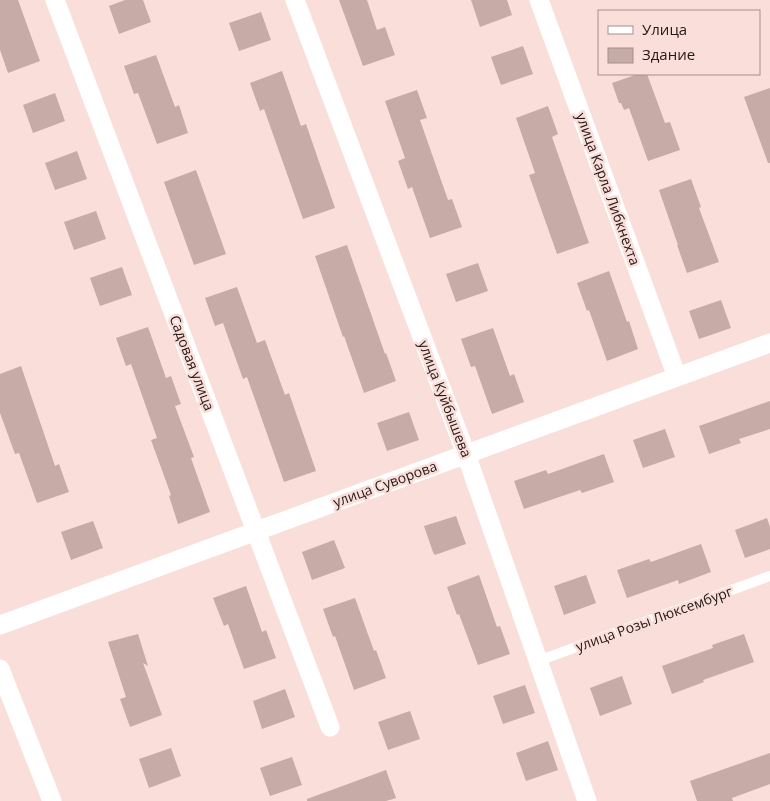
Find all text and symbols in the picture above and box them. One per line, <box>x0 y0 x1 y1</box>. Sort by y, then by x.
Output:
legend <box>598 10 760 75</box>
text: Улица <box>642 19 687 39</box>
text: Здание <box>642 44 695 64</box>
street label: улица Карла Либкнехта <box>572 110 645 268</box>
street label: Садовая улица <box>166 312 219 413</box>
street label: улица Куйбышева <box>414 338 477 460</box>
street label: улица Суворова <box>330 456 439 511</box>
street label: улица Розы Люксембург <box>573 581 735 656</box>

